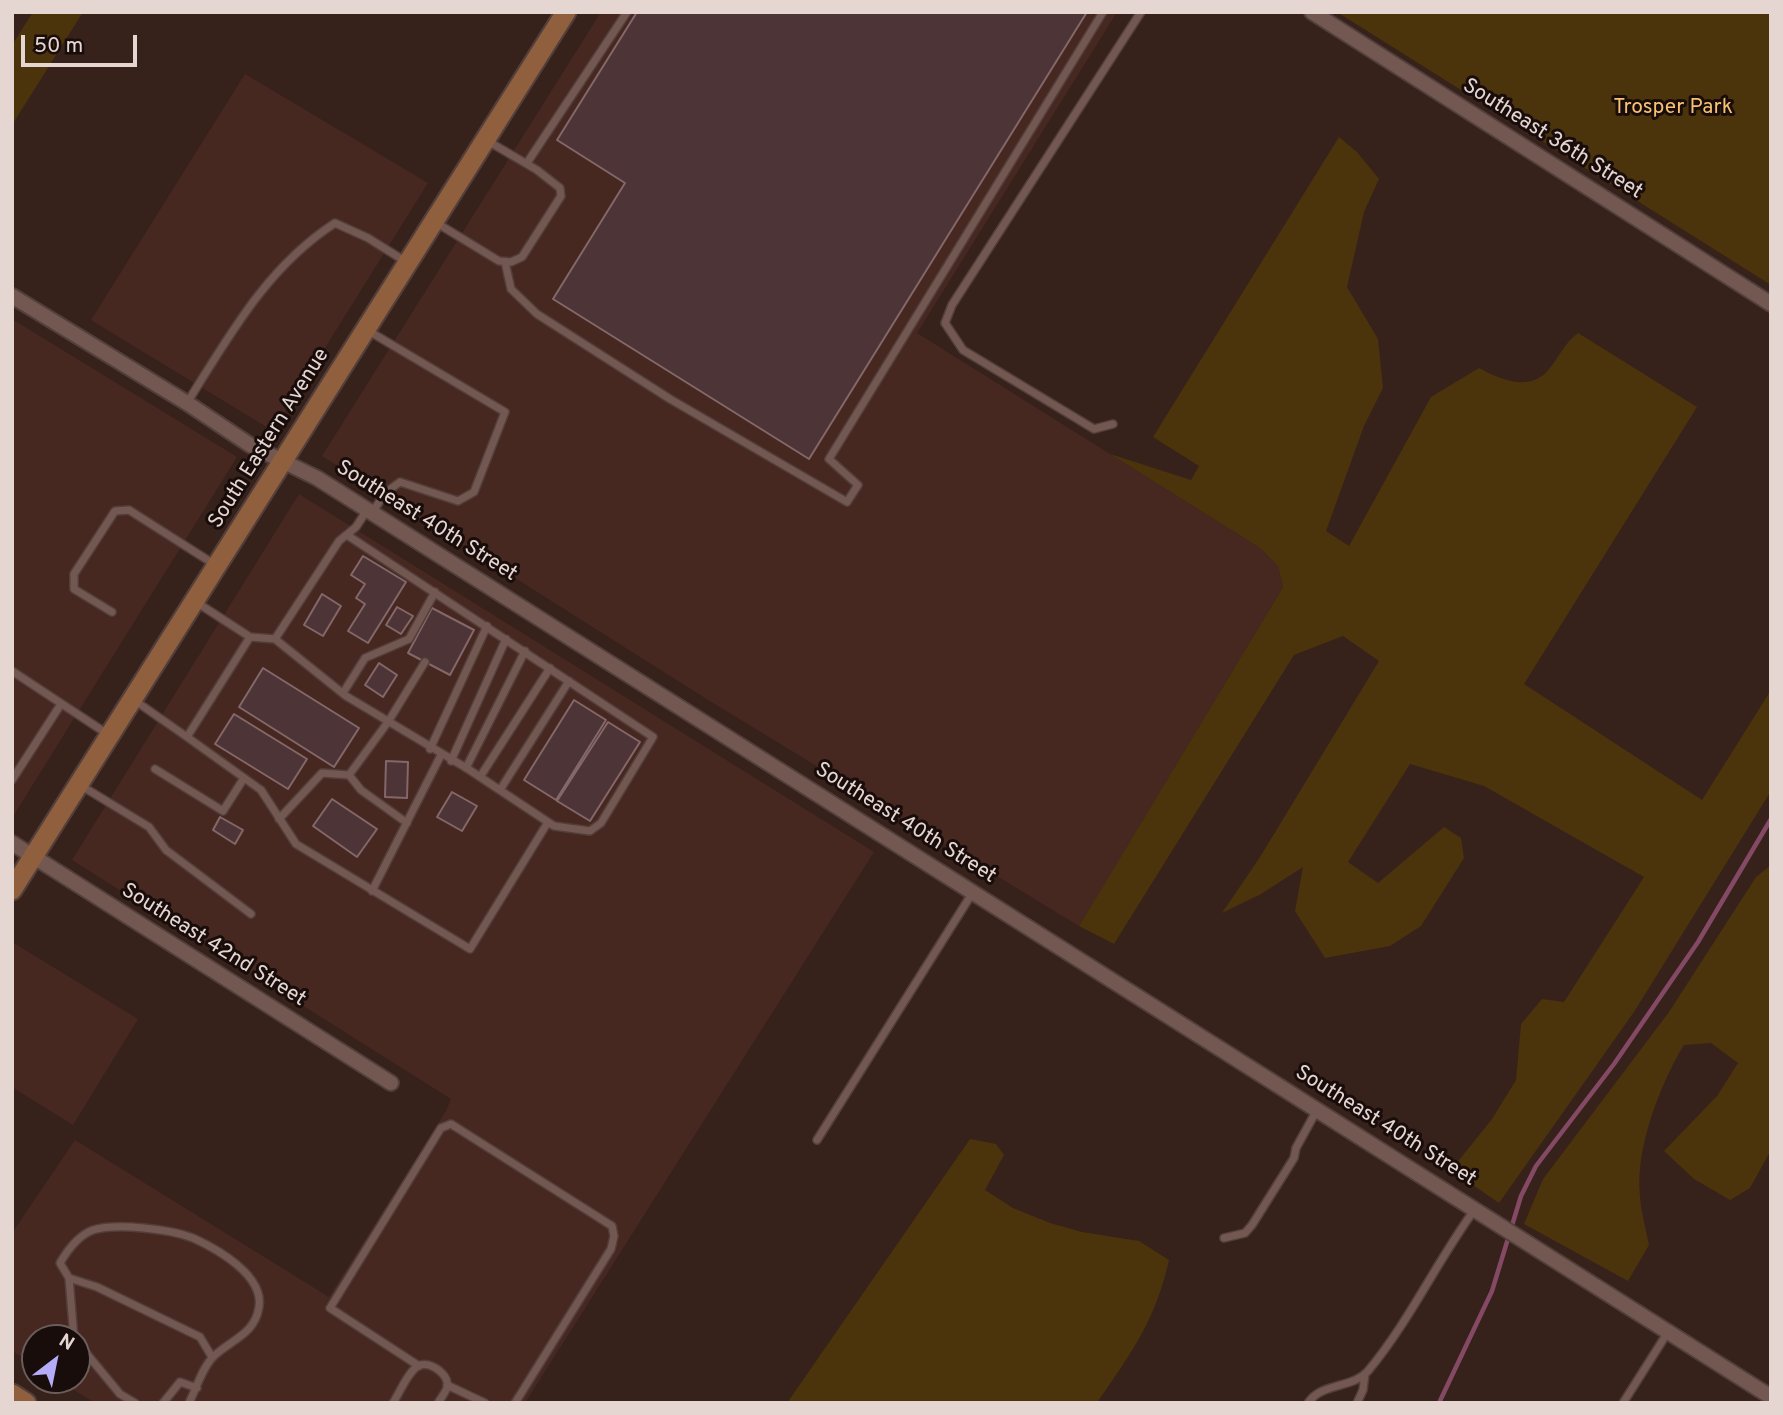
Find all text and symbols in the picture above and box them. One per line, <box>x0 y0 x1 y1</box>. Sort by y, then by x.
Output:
scale bar <box>24 21 140 65</box>
text: 50 m <box>34 33 83 60</box>
street label: Southeast 36th Street <box>1457 74 1647 206</box>
park label: Trosper Park <box>1613 96 1733 122</box>
street label: South Eastern Avenue <box>204 344 336 534</box>
street label: Southeast 40th Street <box>331 456 521 588</box>
street label: Southeast 40th Street <box>810 758 1000 890</box>
street label: Southeast 42nd Street <box>116 879 310 1013</box>
street label: Southeast 40th Street <box>1290 1061 1480 1193</box>
north arrow <box>21 1324 91 1394</box>
text: N <box>54 1329 78 1357</box>

